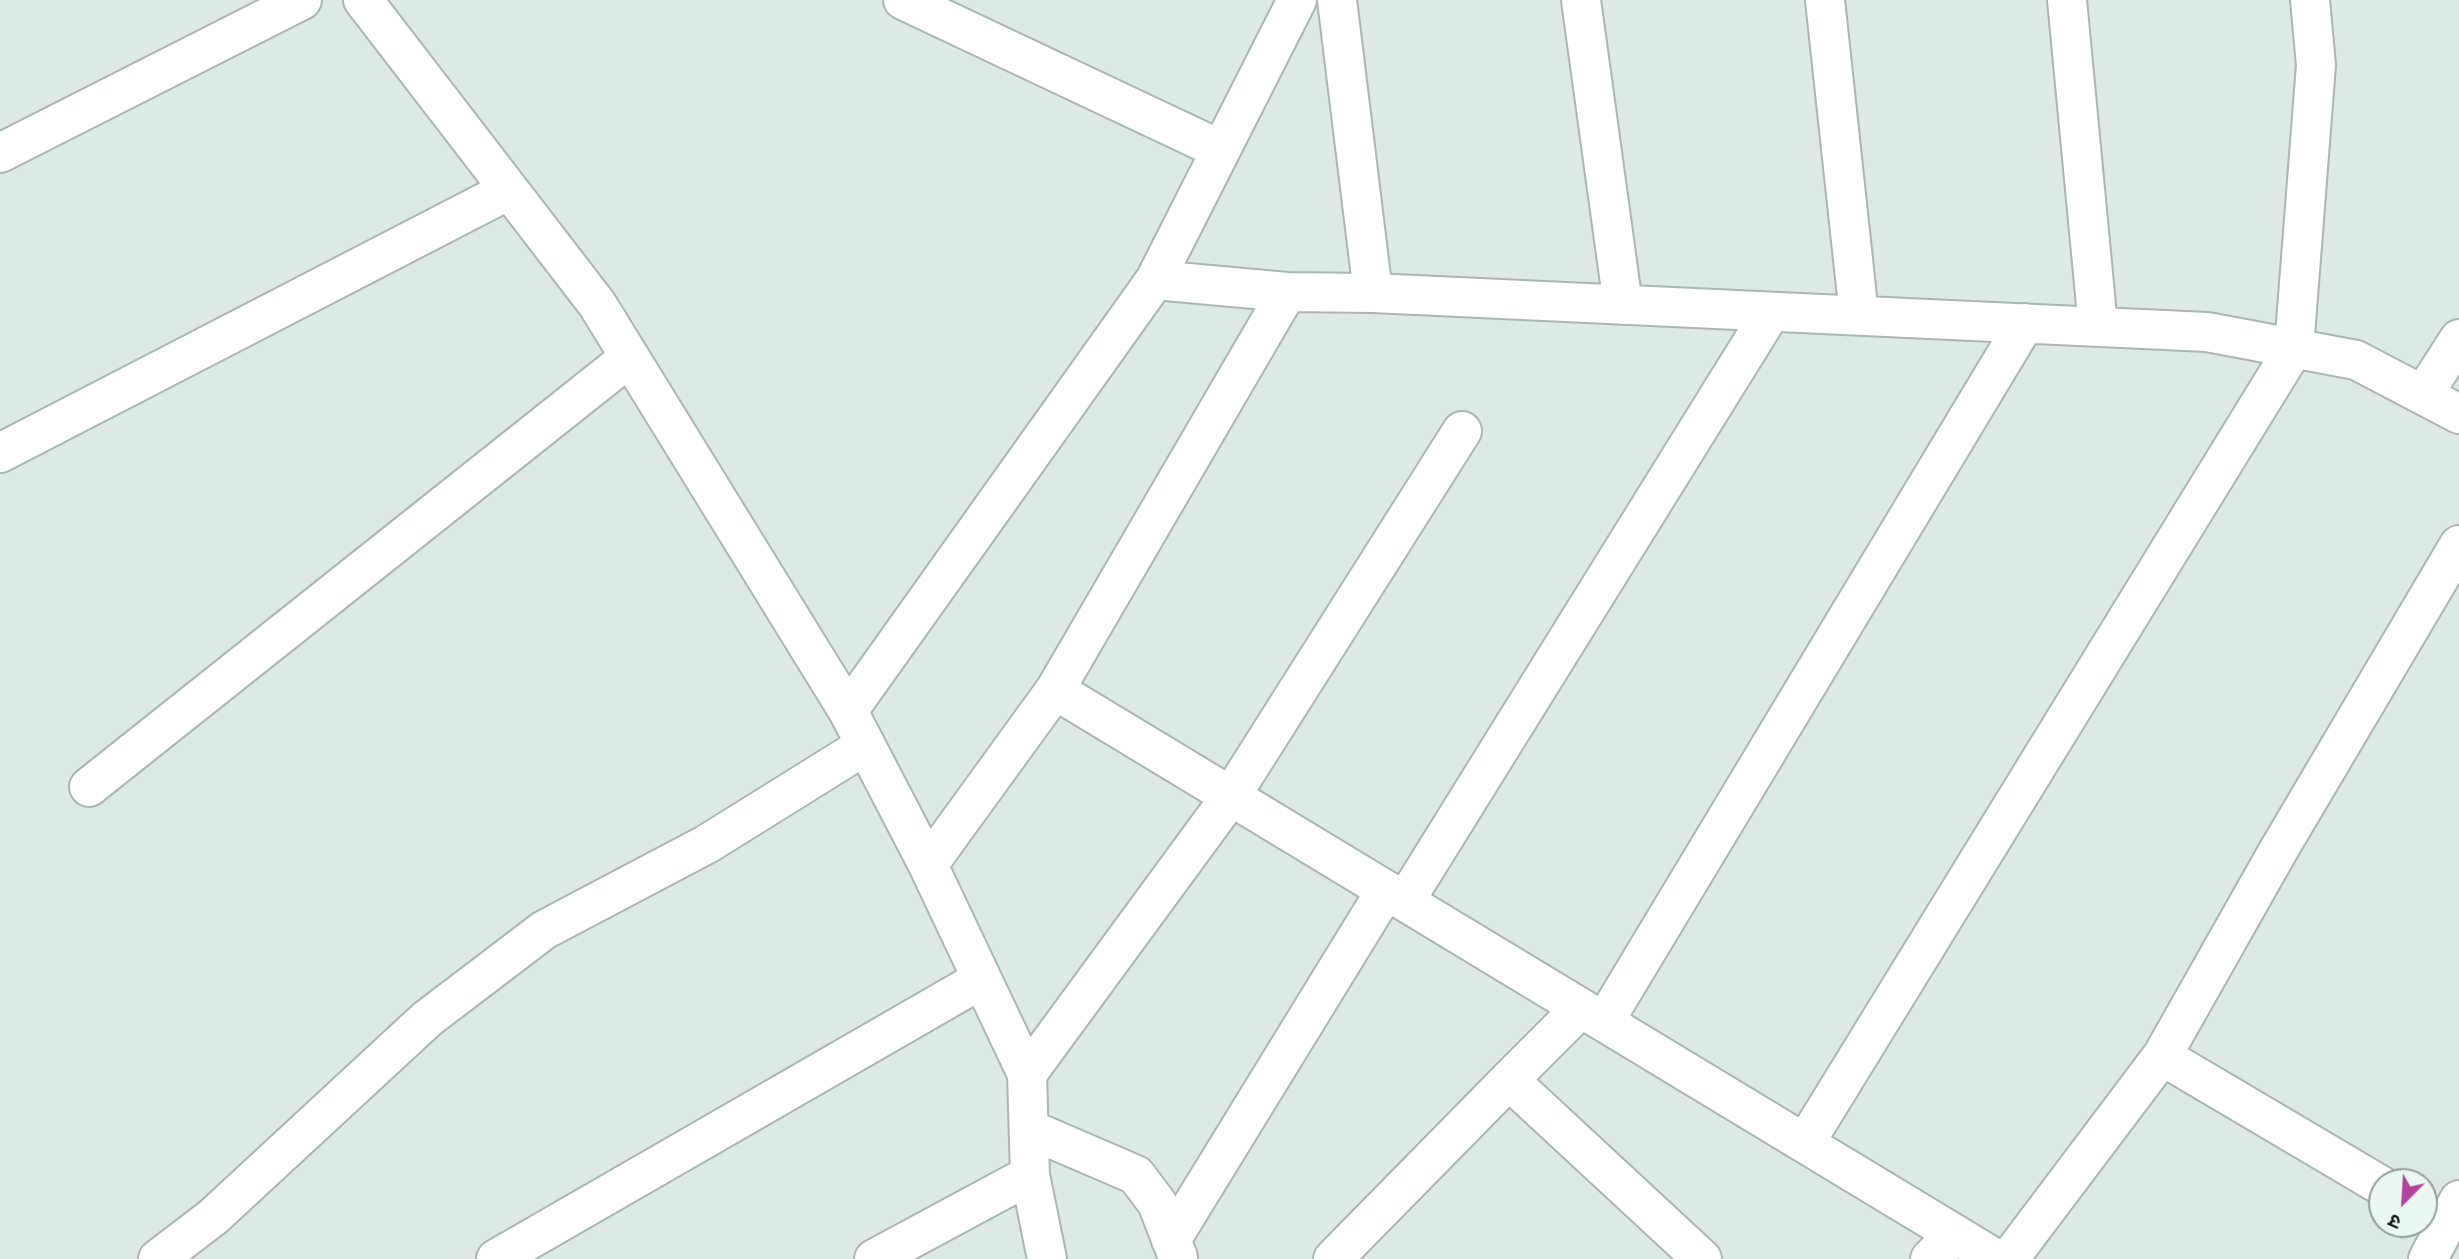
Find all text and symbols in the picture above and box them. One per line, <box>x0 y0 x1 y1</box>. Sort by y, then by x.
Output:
north arrow <box>2368 1168 2438 1238</box>
text: उ <box>2385 1207 2405 1234</box>

